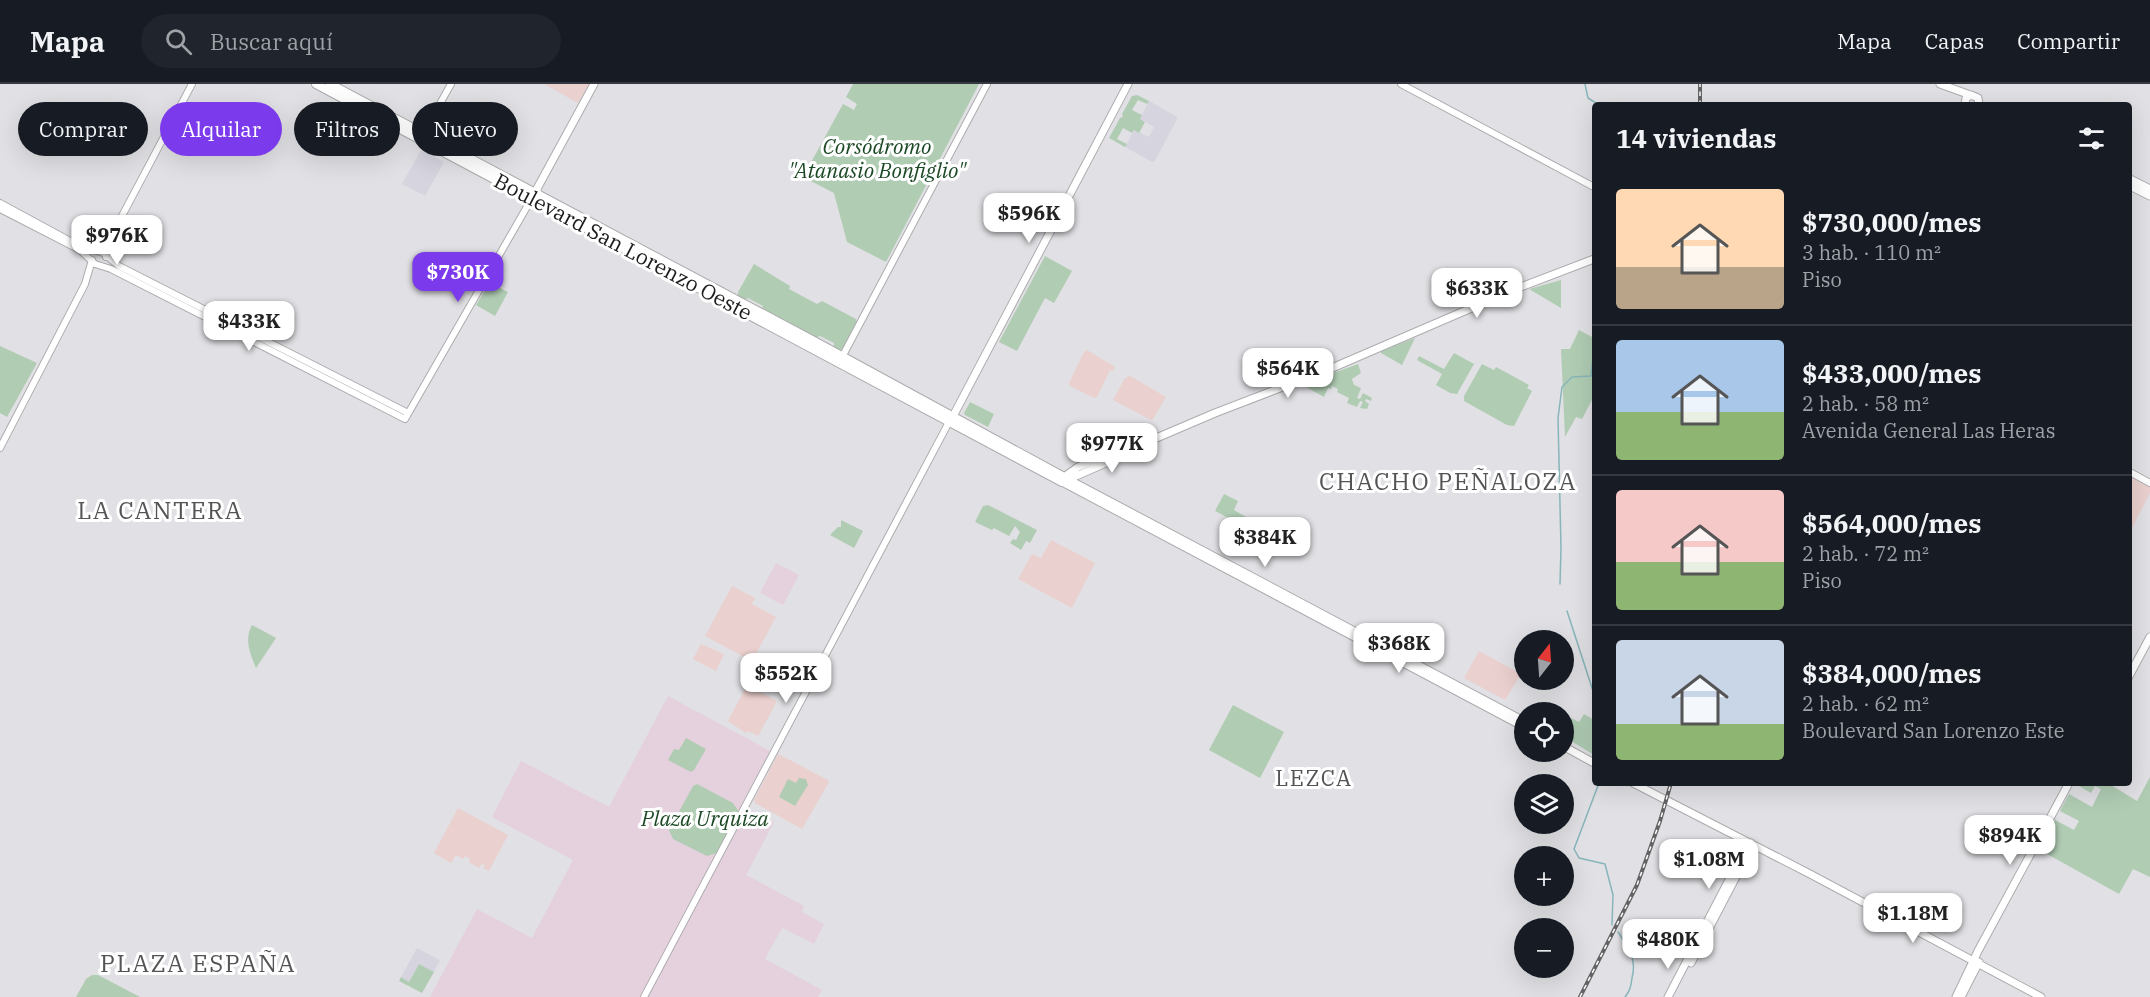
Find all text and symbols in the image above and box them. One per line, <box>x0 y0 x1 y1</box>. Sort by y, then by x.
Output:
search box <box>141 14 561 68</box>
text: Mapa <box>30 23 105 60</box>
icon: search <box>162 25 195 58</box>
text: Buscar aquí <box>210 27 333 56</box>
text: Mapa <box>1837 27 1892 55</box>
text: Capas <box>1925 27 1984 55</box>
text: Compartir <box>2017 27 2120 55</box>
chip: Comprar <box>18 102 148 156</box>
chip: Alquilar <box>160 102 282 156</box>
chip: Filtros <box>294 102 400 156</box>
chip: Nuevo <box>412 102 518 156</box>
text: 14 viviendas <box>1616 121 1776 155</box>
icon: filters <box>2075 122 2108 155</box>
park label: Corsódromo "Atanasio Bonfiglio" <box>788 132 968 184</box>
street label: Boulevard San Lorenzo Oeste <box>490 166 757 326</box>
pin: $596K <box>987 193 1071 244</box>
text: $596K <box>997 199 1061 226</box>
text: $730,000/mes <box>1802 205 1981 239</box>
icon: home <box>1664 213 1736 285</box>
pin: $976K <box>75 215 159 266</box>
text: $976K <box>85 221 149 248</box>
text: 3 hab. · 110 m² <box>1802 239 1941 266</box>
pin: $730K <box>416 252 500 303</box>
text: $730K <box>426 258 490 285</box>
text: Piso <box>1802 266 1842 293</box>
pin: $633K <box>1435 268 1519 319</box>
text: $633K <box>1445 274 1509 301</box>
pin: $433K <box>207 301 291 352</box>
text: $433K <box>217 307 281 334</box>
pin: $564K <box>1246 348 1330 399</box>
text: $564K <box>1256 354 1320 381</box>
text: $433,000/mes <box>1802 356 1981 390</box>
icon: home <box>1664 364 1736 436</box>
text: 2 hab. · 58 m² <box>1802 390 1929 417</box>
text: Avenida General Las Heras <box>1802 417 2055 444</box>
pin: $977K <box>1070 423 1154 474</box>
text: $977K <box>1080 429 1144 456</box>
district label: CHACHO PEÑALOZA <box>1319 465 1577 497</box>
district label: LA CANTERA <box>77 494 243 526</box>
text: $564,000/mes <box>1802 506 1981 540</box>
icon: home <box>1664 514 1736 586</box>
pin: $384K <box>1223 517 1307 568</box>
text: $384K <box>1233 523 1297 550</box>
text: 2 hab. · 72 m² <box>1802 540 1929 567</box>
text: Piso <box>1802 567 1842 594</box>
pin: $368K <box>1357 623 1441 674</box>
text: $368K <box>1367 629 1431 656</box>
north arrow <box>1514 630 1574 690</box>
map controls <box>1514 630 1574 978</box>
pin: $552K <box>744 653 828 704</box>
text: $384,000/mes <box>1802 656 1981 690</box>
text: $552K <box>754 659 818 686</box>
icon: home <box>1664 664 1736 736</box>
text: 2 hab. · 62 m² <box>1802 690 1929 717</box>
button: locate <box>1514 702 1574 762</box>
text: Boulevard San Lorenzo Este <box>1802 717 2065 744</box>
district label: LEZCA <box>1275 763 1353 792</box>
button: layers <box>1514 774 1574 834</box>
park label: Plaza Urquiza <box>640 804 769 832</box>
pin: $894K <box>1968 815 2052 866</box>
text: $894K <box>1978 821 2042 848</box>
pin: $1.08M <box>1660 839 1758 890</box>
text: $1.08M <box>1673 845 1745 872</box>
button: + <box>1514 846 1574 906</box>
pin: $1.18M <box>1864 893 1962 944</box>
text: $1.18M <box>1877 899 1949 926</box>
button: − <box>1514 918 1574 978</box>
pin: $480K <box>1626 919 1710 970</box>
text: $480K <box>1636 925 1700 952</box>
district label: PLAZA ESPAÑA <box>100 947 296 979</box>

